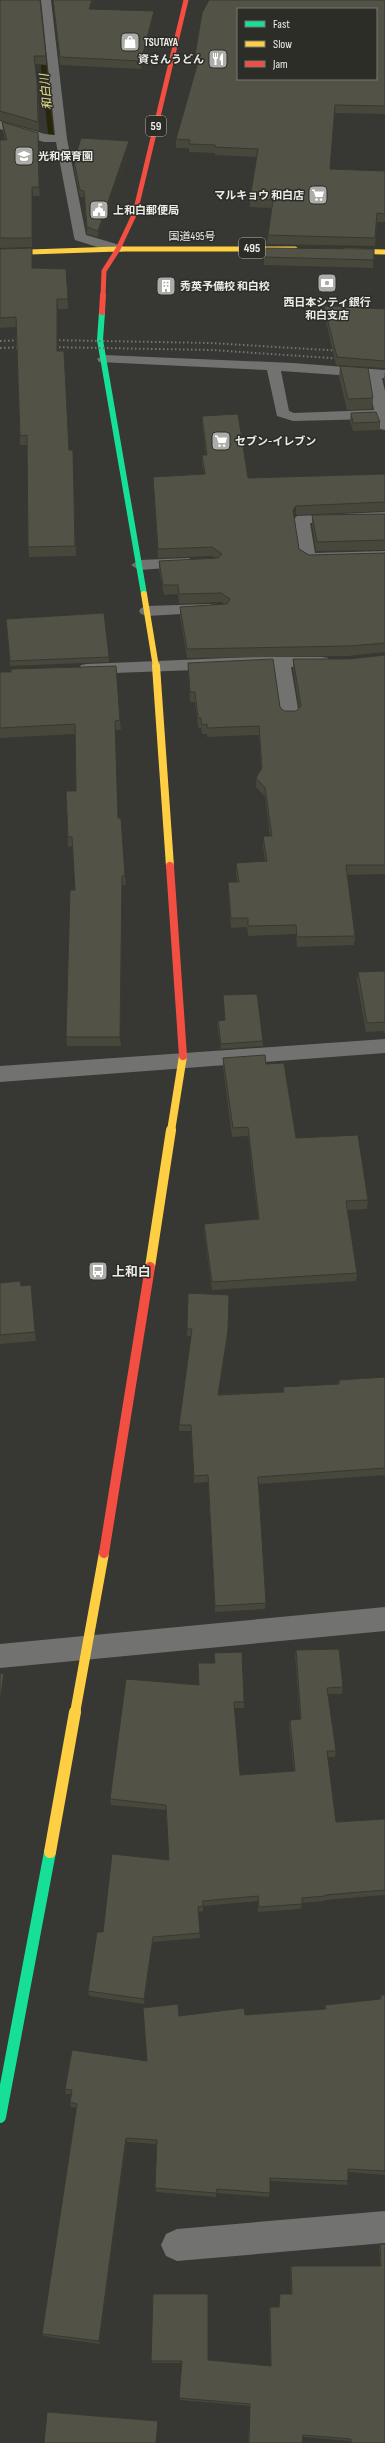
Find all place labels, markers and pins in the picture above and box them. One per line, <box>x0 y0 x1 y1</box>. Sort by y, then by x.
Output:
shop icon: TSUTAYA <box>119 31 141 53</box>
place label: TSUTAYA <box>144 36 179 49</box>
restaurant icon: 資さんうどん <box>207 48 229 70</box>
place label: 資さんうどん <box>138 53 204 66</box>
school or university icon: 光和保育園 <box>13 145 35 167</box>
place label: 光和保育園 <box>38 150 93 163</box>
supermarket icon: マルキョウ 和白店 <box>307 184 329 206</box>
place label: マルキョウ 和白店 <box>214 189 304 202</box>
public building icon: 上和白郵便局 <box>88 199 110 221</box>
place label: 上和白郵便局 <box>113 204 179 217</box>
bank icon: 西日本シティ銀行 和白支店 <box>316 272 338 294</box>
building icon: 秀英予備校 和白校 <box>155 275 177 297</box>
place label: 秀英予備校 和白校 <box>180 280 270 293</box>
place label: 西日本シティ銀行 和白支店 <box>283 296 371 322</box>
supermarket icon: セブン-イレブン <box>210 430 232 452</box>
place label: セブン-イレブン <box>235 435 316 448</box>
bus stop icon: 上和白 <box>87 1260 109 1282</box>
place label: 上和白 <box>112 1264 151 1280</box>

